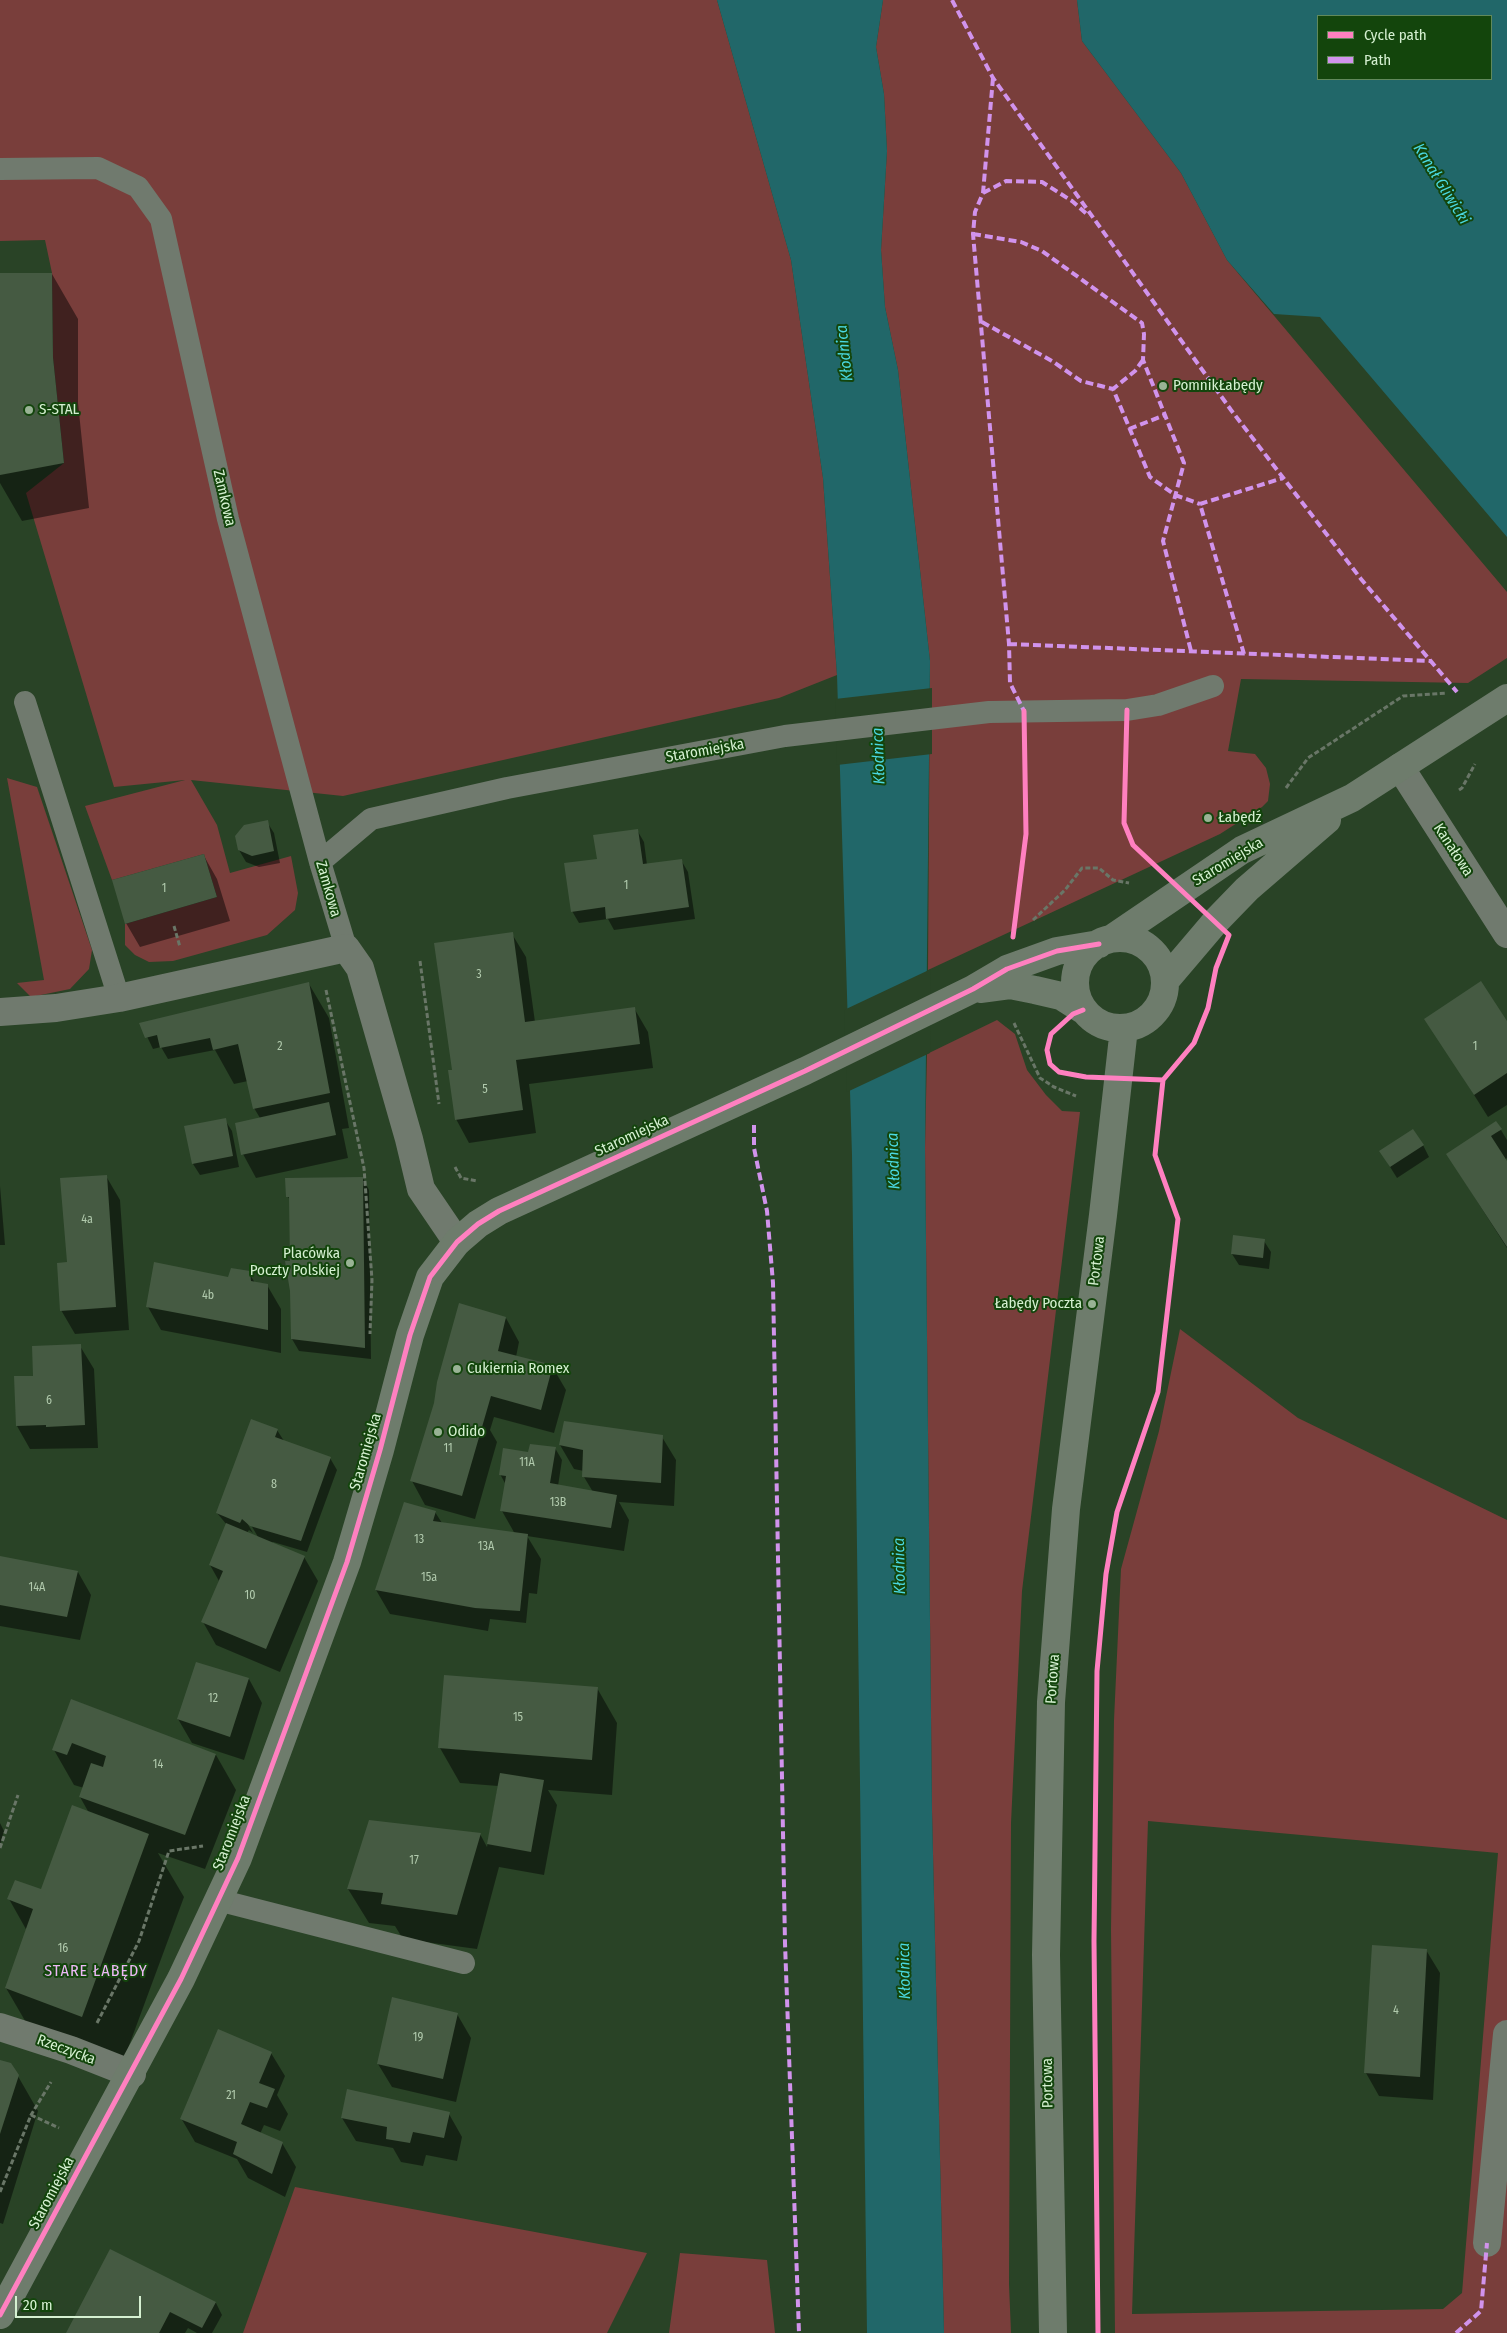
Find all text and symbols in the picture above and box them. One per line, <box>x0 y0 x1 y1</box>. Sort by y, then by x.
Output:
legend <box>1317 15 1492 80</box>
text: Cycle path <box>1364 26 1427 44</box>
text: Path <box>1364 51 1391 69</box>
water label: Kanał Gliwicki <box>1409 140 1473 228</box>
water label: Kłodnica <box>832 324 858 382</box>
place label: PomnikŁabędy <box>1173 377 1263 395</box>
marker: PomnikŁabędy <box>1157 380 1169 392</box>
place label: S-STAL <box>39 401 79 419</box>
marker: S-STAL <box>23 404 35 416</box>
street label: Zamkowa <box>209 468 239 528</box>
water label: Kłodnica <box>868 727 890 785</box>
street label: Staromiejska <box>664 735 746 767</box>
place label: Łabędź <box>1218 809 1262 827</box>
marker: Łabędź <box>1202 812 1214 824</box>
street label: Kanałowa <box>1429 820 1477 880</box>
street label: Staromiejska <box>1189 834 1267 890</box>
street label: Zamkowa <box>311 859 345 919</box>
house number: 1 <box>624 879 628 893</box>
house number: 1 <box>162 882 166 896</box>
house number: 3 <box>476 968 482 982</box>
house number: 2 <box>277 1040 283 1054</box>
house number: 1 <box>1473 1040 1477 1054</box>
house number: 5 <box>482 1083 488 1097</box>
street label: Staromiejska <box>592 1111 672 1161</box>
water label: Kłodnica <box>883 1132 905 1190</box>
house number: 4a <box>81 1213 93 1227</box>
street label: Portowa <box>1085 1235 1109 1287</box>
place label: Placówka Poczty Polskiej <box>250 1245 340 1280</box>
marker: Placówka Poczty Polskiej <box>344 1257 356 1269</box>
house number: 4b <box>202 1289 214 1303</box>
place label: Łabędy Poczta <box>994 1295 1082 1313</box>
marker: Łabędy Poczta <box>1086 1298 1098 1310</box>
place label: Cukiernia Romex <box>467 1360 569 1378</box>
marker: Cukiernia Romex <box>451 1363 463 1375</box>
house number: 6 <box>46 1394 52 1408</box>
street label: Staromiejska <box>346 1411 386 1493</box>
place label: Odido <box>448 1423 485 1441</box>
marker: Odido <box>432 1426 444 1438</box>
house number: 11 <box>443 1442 453 1456</box>
house number: 11A <box>519 1456 535 1470</box>
house number: 8 <box>271 1478 277 1492</box>
house number: 13B <box>550 1496 566 1510</box>
house number: 13 <box>414 1533 424 1547</box>
water label: Kłodnica <box>890 1538 910 1594</box>
house number: 13A <box>478 1540 494 1554</box>
house number: 15a <box>421 1571 437 1585</box>
house number: 14A <box>29 1581 45 1595</box>
house number: 10 <box>245 1589 255 1603</box>
street label: Portowa <box>1042 1653 1064 1705</box>
house number: 12 <box>208 1692 218 1706</box>
house number: 15 <box>513 1711 523 1725</box>
house number: 14 <box>153 1758 163 1772</box>
street label: Staromiejska <box>209 1793 255 1873</box>
house number: 17 <box>409 1854 419 1868</box>
house number: 16 <box>58 1942 68 1956</box>
water label: Kłodnica <box>895 1943 915 1999</box>
district label: STARE ŁABĘDY <box>43 1962 149 1982</box>
house number: 4 <box>1393 2004 1399 2018</box>
street label: Rzeczycka <box>34 2031 98 2069</box>
house number: 19 <box>413 2031 423 2045</box>
street label: Portowa <box>1039 2058 1057 2108</box>
house number: 21 <box>226 2089 236 2103</box>
street label: Staromiejska <box>25 2154 79 2232</box>
scale bar <box>18 2286 144 2318</box>
text: 20 m <box>23 2296 53 2314</box>

